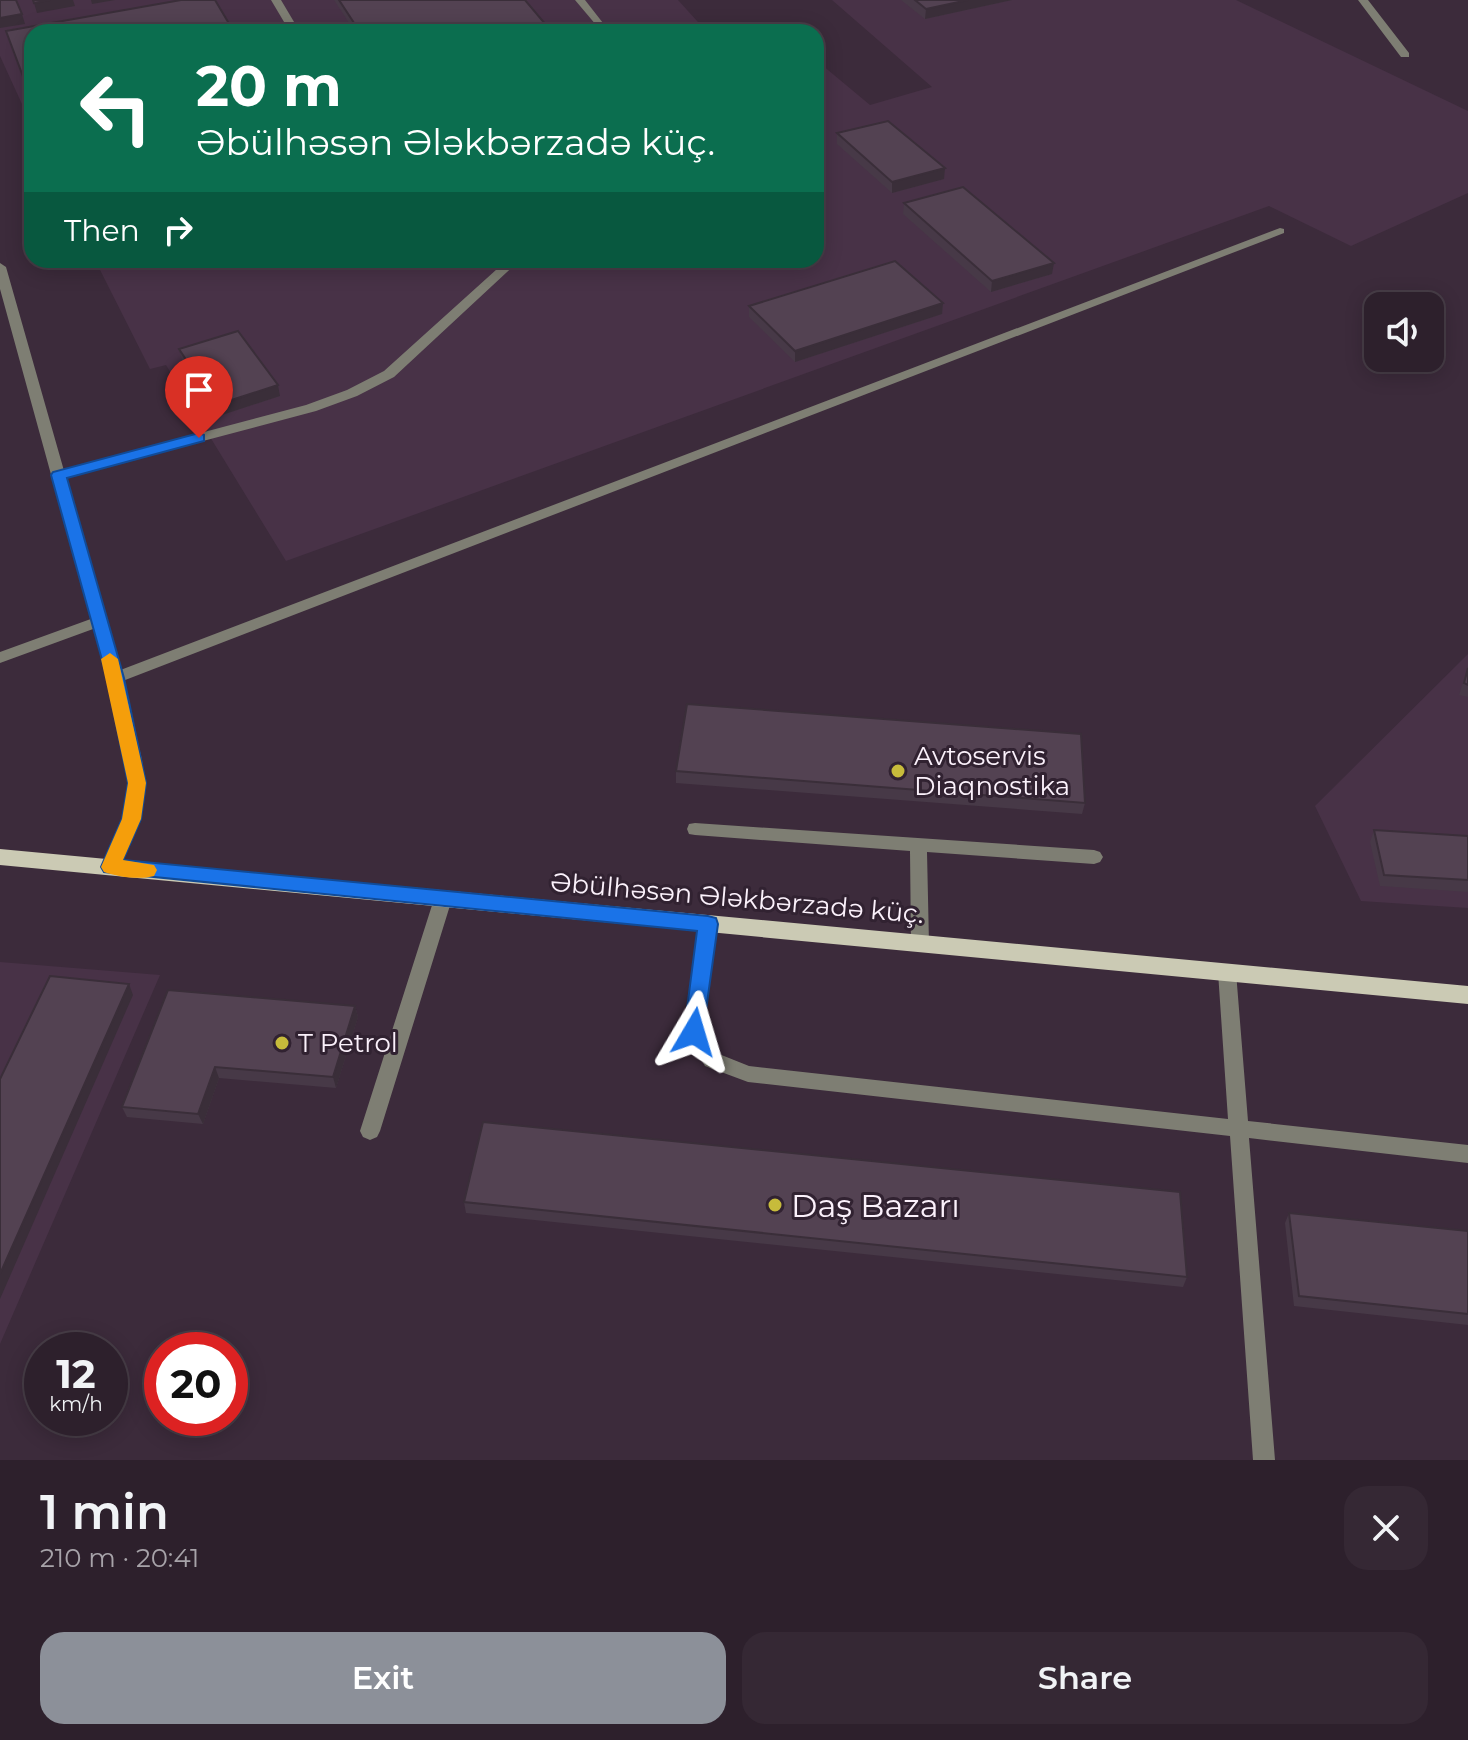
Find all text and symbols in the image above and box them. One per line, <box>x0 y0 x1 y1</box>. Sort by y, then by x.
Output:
text: 20 m <box>196 52 342 120</box>
icon: left <box>64 56 168 160</box>
text: Əbülhəsən Ələkbərzadə küç. <box>196 120 715 164</box>
icon: right <box>156 208 200 252</box>
text: Then <box>64 212 140 249</box>
map controls <box>1364 292 1444 372</box>
button: sound <box>1364 292 1444 372</box>
pin <box>165 356 233 438</box>
icon: arrive <box>177 368 221 412</box>
place label: Avtoservis Diaqnostika <box>914 740 1070 802</box>
marker: Avtoservis Diaqnostika <box>889 762 907 780</box>
street label: Əbülhəsən Ələkbərzadə küç. <box>549 866 925 930</box>
position arrow <box>652 990 736 1074</box>
place label: T Petrol <box>298 1027 398 1059</box>
marker: T Petrol <box>273 1034 291 1052</box>
place label: Daş Bazarı <box>791 1186 960 1225</box>
marker: Daş Bazarı <box>766 1196 784 1214</box>
speed limit sign: 20 <box>144 1332 248 1436</box>
text: 12 <box>56 1349 96 1398</box>
text: km/h <box>49 1392 103 1416</box>
text: 1 min <box>40 1483 169 1541</box>
button: close <box>1344 1486 1428 1570</box>
text: 210 m · 20:41 <box>40 1542 199 1574</box>
button: Exit <box>40 1632 726 1724</box>
button: Share <box>742 1632 1428 1724</box>

